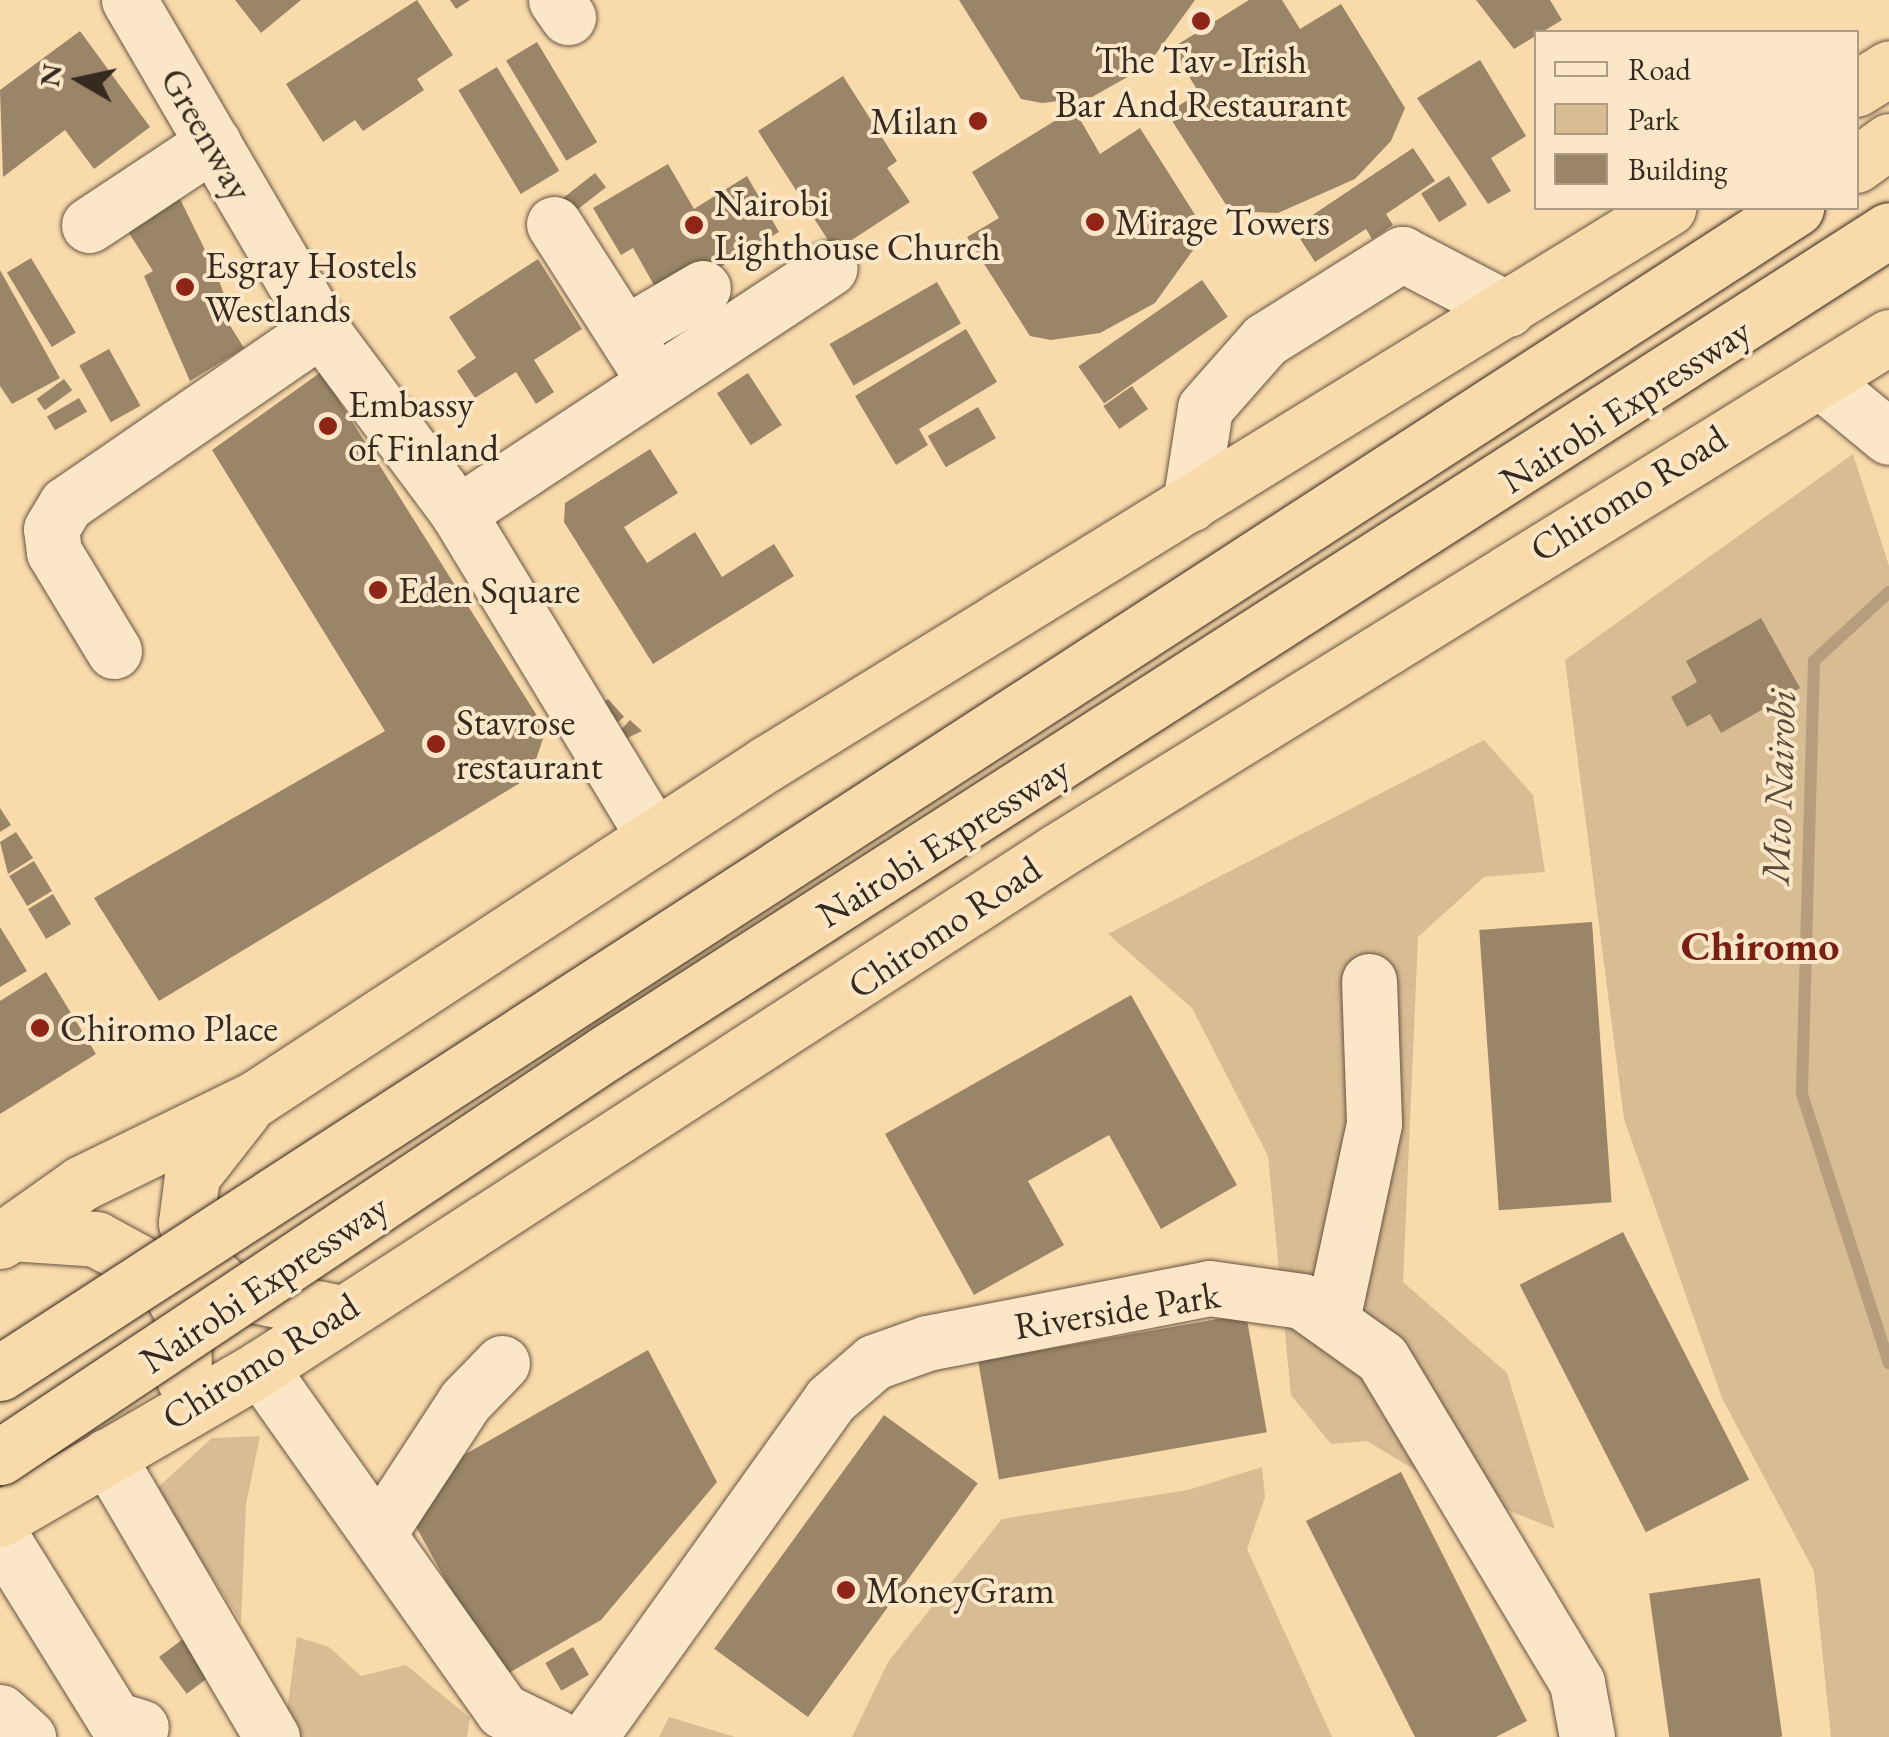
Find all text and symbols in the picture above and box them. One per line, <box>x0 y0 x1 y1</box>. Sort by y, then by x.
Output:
marker: The Tav - Irish Bar And Restaurant <box>1190 10 1212 32</box>
north arrow <box>30 30 130 130</box>
legend <box>1534 30 1859 210</box>
place label: The Tav - Irish Bar And Restaurant <box>1055 37 1347 126</box>
text: Road <box>1628 50 1691 89</box>
street label: Greenway <box>151 60 263 208</box>
text: N <box>31 61 70 89</box>
place label: Milan <box>870 98 958 144</box>
text: Park <box>1628 100 1679 139</box>
marker: Milan <box>967 110 989 132</box>
text: Building <box>1628 150 1727 189</box>
place label: Nairobi Lighthouse Church <box>714 180 1001 270</box>
place label: Mirage Towers <box>1115 199 1330 245</box>
marker: Mirage Towers <box>1084 211 1106 233</box>
marker: Nairobi Lighthouse Church <box>683 214 705 236</box>
place label: Esgray Hostels Westlands <box>205 242 417 332</box>
marker: Esgray Hostels Westlands <box>174 276 196 298</box>
street label: Nairobi Expressway <box>1491 307 1759 503</box>
place label: Embassy of Finland <box>348 381 499 470</box>
marker: Embassy of Finland <box>317 415 339 437</box>
street label: Chiromo Road <box>1521 415 1735 571</box>
place label: Eden Square <box>398 567 580 613</box>
marker: Eden Square <box>367 579 389 601</box>
water label: Mto Nairobi <box>1751 689 1805 885</box>
place label: Stavrose restaurant <box>456 699 603 788</box>
marker: Stavrose restaurant <box>425 733 447 755</box>
street label: Nairobi Expressway <box>808 745 1078 937</box>
street label: Chiromo Road <box>839 846 1049 1008</box>
district label: Chiromo <box>1681 921 1839 971</box>
place label: Chiromo Place <box>60 1005 278 1051</box>
marker: Chiromo Place <box>29 1017 51 1039</box>
street label: Nairobi Expressway <box>131 1183 397 1383</box>
street label: Riverside Park <box>1011 1271 1223 1349</box>
street label: Chiromo Road <box>153 1283 367 1439</box>
place label: MoneyGram <box>866 1567 1055 1613</box>
marker: MoneyGram <box>835 1579 857 1601</box>

